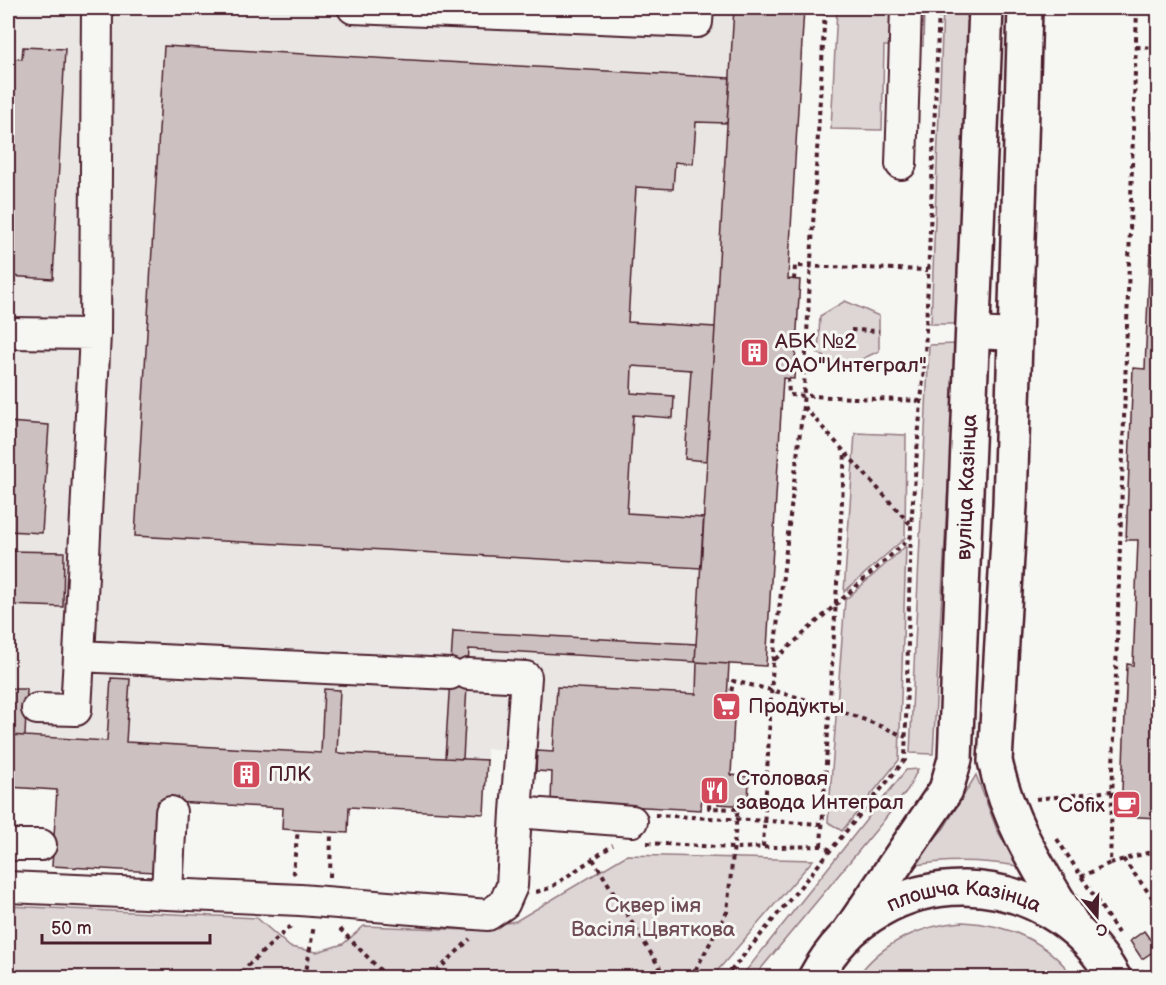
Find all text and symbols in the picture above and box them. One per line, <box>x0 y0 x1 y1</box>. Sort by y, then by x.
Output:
place label: АБК №2 ОАО"Интеграл" <box>774 329 927 378</box>
building icon: АБК №2 ОАО"Интеграл" <box>738 337 770 369</box>
street label: вуліца Казінца <box>951 413 982 561</box>
supermarket icon: Продукты <box>711 690 743 722</box>
place label: Продукты <box>748 694 844 719</box>
building icon: ПЛК <box>231 758 263 790</box>
place label: ПЛК <box>268 762 311 787</box>
place label: Столовая завода Интеграл <box>736 766 904 815</box>
restaurant icon: Столовая завода Интеграл <box>699 774 731 806</box>
cafe icon: Cofix <box>1110 789 1142 821</box>
place label: Cofix <box>1058 793 1105 818</box>
street label: плошча Казінца <box>882 875 1046 918</box>
north arrow <box>1067 886 1127 946</box>
park label: Сквер імя Васіля Цвяткова <box>571 893 736 942</box>
scale bar <box>42 907 210 945</box>
text: 50 m <box>51 918 92 939</box>
text: С <box>1093 918 1110 940</box>

